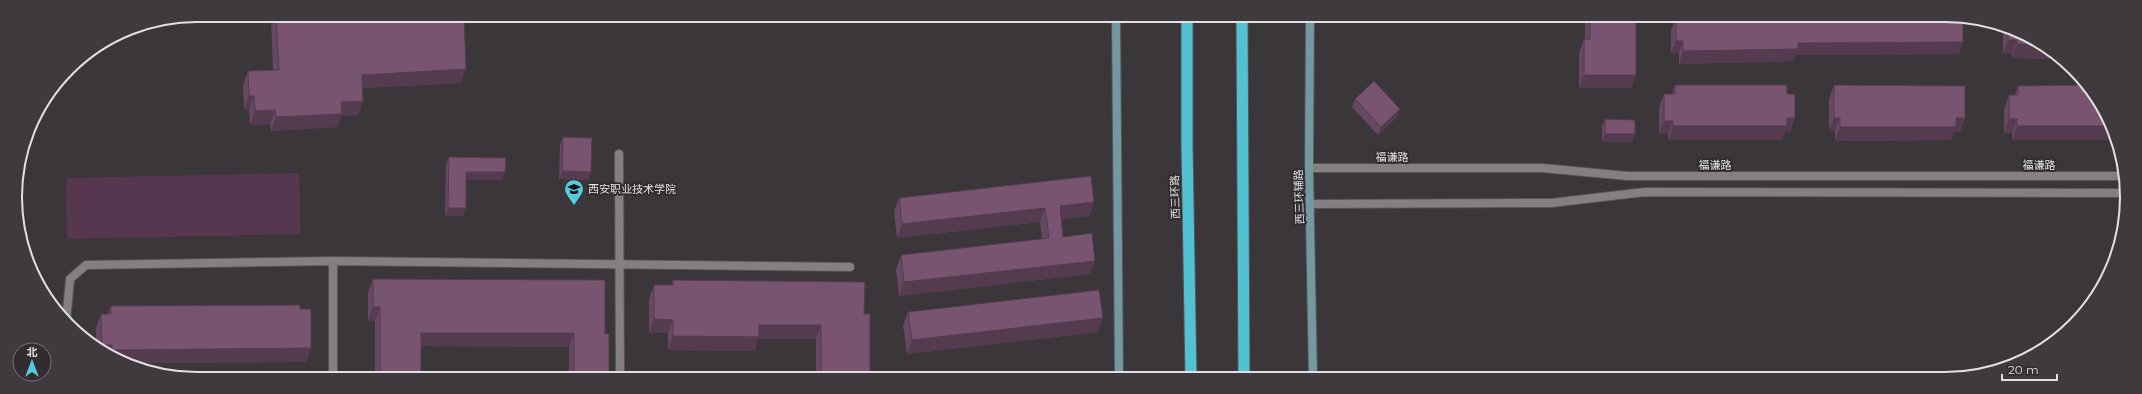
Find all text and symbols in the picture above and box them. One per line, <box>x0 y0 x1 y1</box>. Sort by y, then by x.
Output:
street label: 福谦路 <box>1376 150 1409 164</box>
street label: 福谦路 <box>1699 158 1732 172</box>
street label: 福谦路 <box>2023 158 2056 172</box>
street label: 西三环辅路 <box>1291 169 1307 225</box>
street label: 西三环路 <box>1168 175 1182 219</box>
school or university icon: 西安职业技术学院 <box>563 178 585 206</box>
place label: 西安职业技术学院 <box>588 182 676 196</box>
north arrow <box>12 342 52 382</box>
text: 北 <box>27 345 38 359</box>
scale bar <box>2002 356 2057 382</box>
text: 20 m <box>2008 362 2039 377</box>

